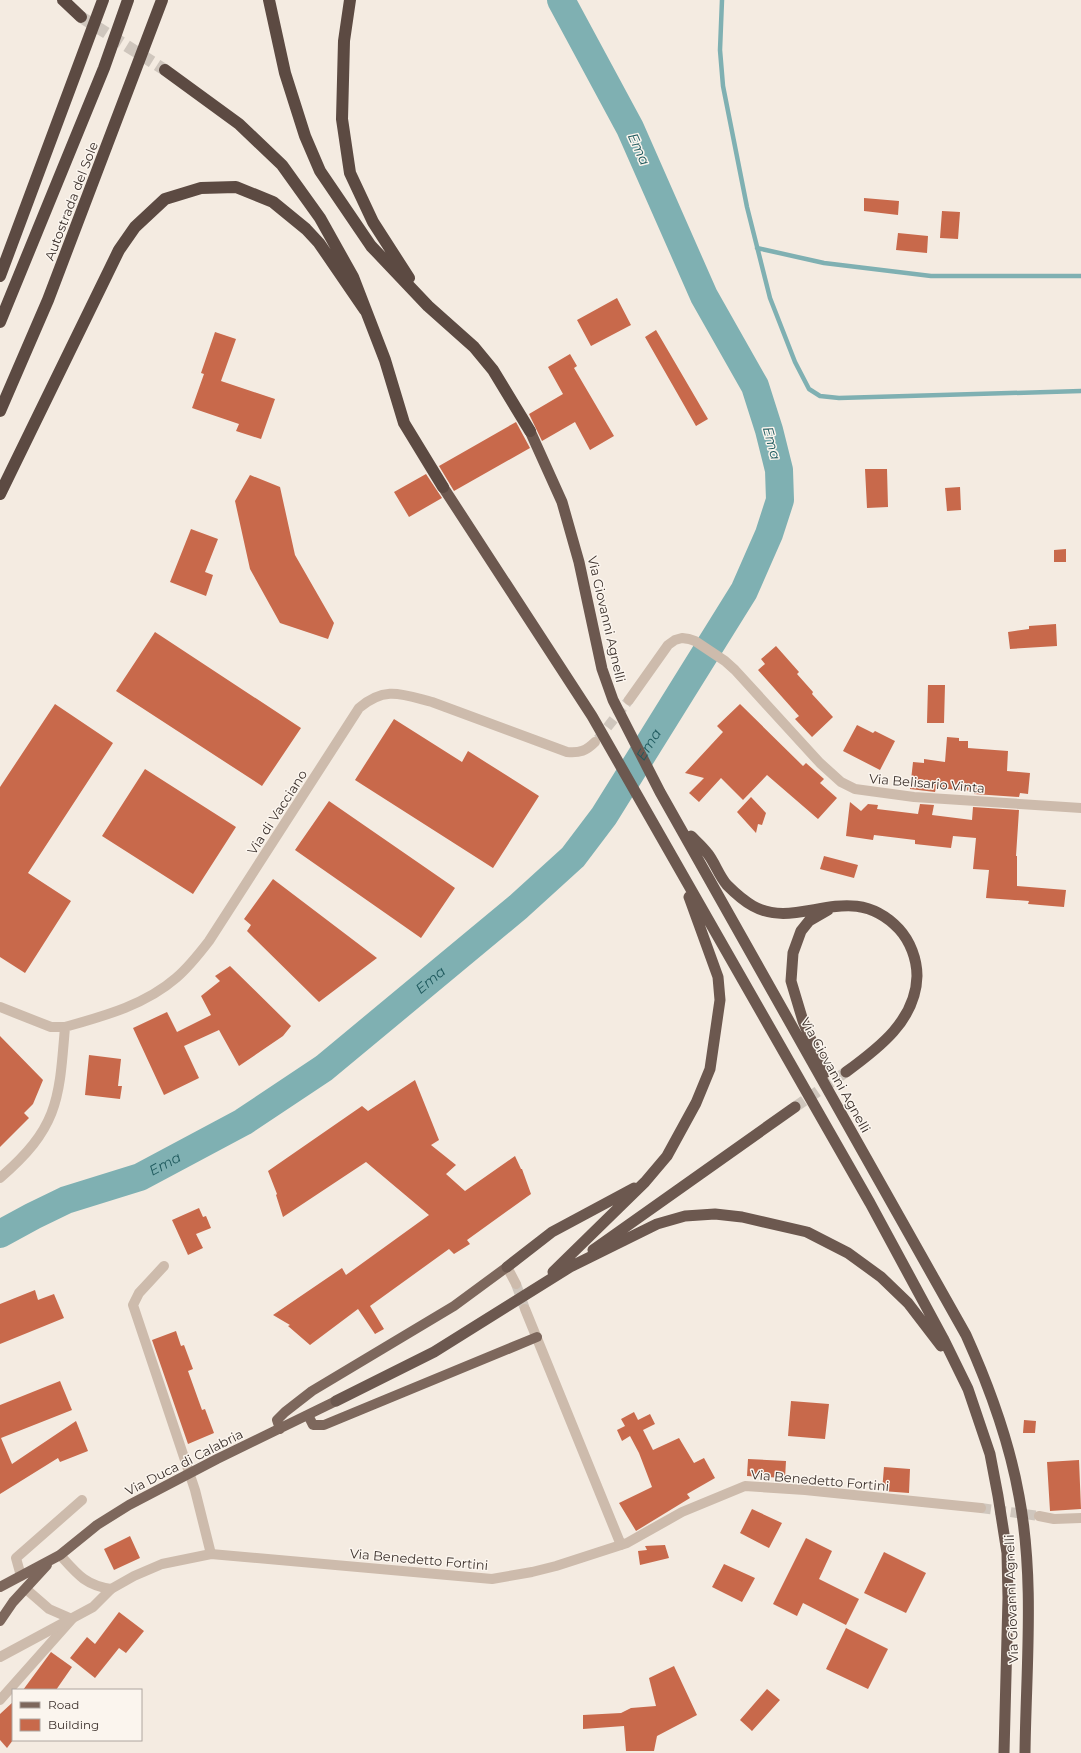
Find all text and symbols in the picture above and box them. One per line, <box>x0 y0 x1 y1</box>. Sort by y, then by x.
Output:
water label: Ema <box>624 130 654 168</box>
street label: Autostrada del Sole <box>41 139 101 263</box>
water label: Ema <box>759 424 785 462</box>
street label: Via Giovanni Agnelli <box>585 554 629 684</box>
water label: Ema <box>632 725 665 764</box>
street label: Via di Vacciano <box>244 767 310 857</box>
street label: Via Belisario Vinta <box>868 770 986 796</box>
water label: Ema <box>412 962 449 997</box>
street label: Via Giovanni Agnelli <box>798 1015 874 1135</box>
water label: Ema <box>146 1148 184 1180</box>
street label: Via Duca di Calabria <box>122 1425 246 1499</box>
street label: Via Benedetto Fortini <box>750 1466 890 1494</box>
street label: Via Giovanni Agnelli <box>1001 1534 1021 1664</box>
street label: Via Benedetto Fortini <box>349 1545 489 1573</box>
legend <box>12 1689 142 1741</box>
text: Road <box>48 1697 79 1712</box>
text: Building <box>48 1717 99 1732</box>

